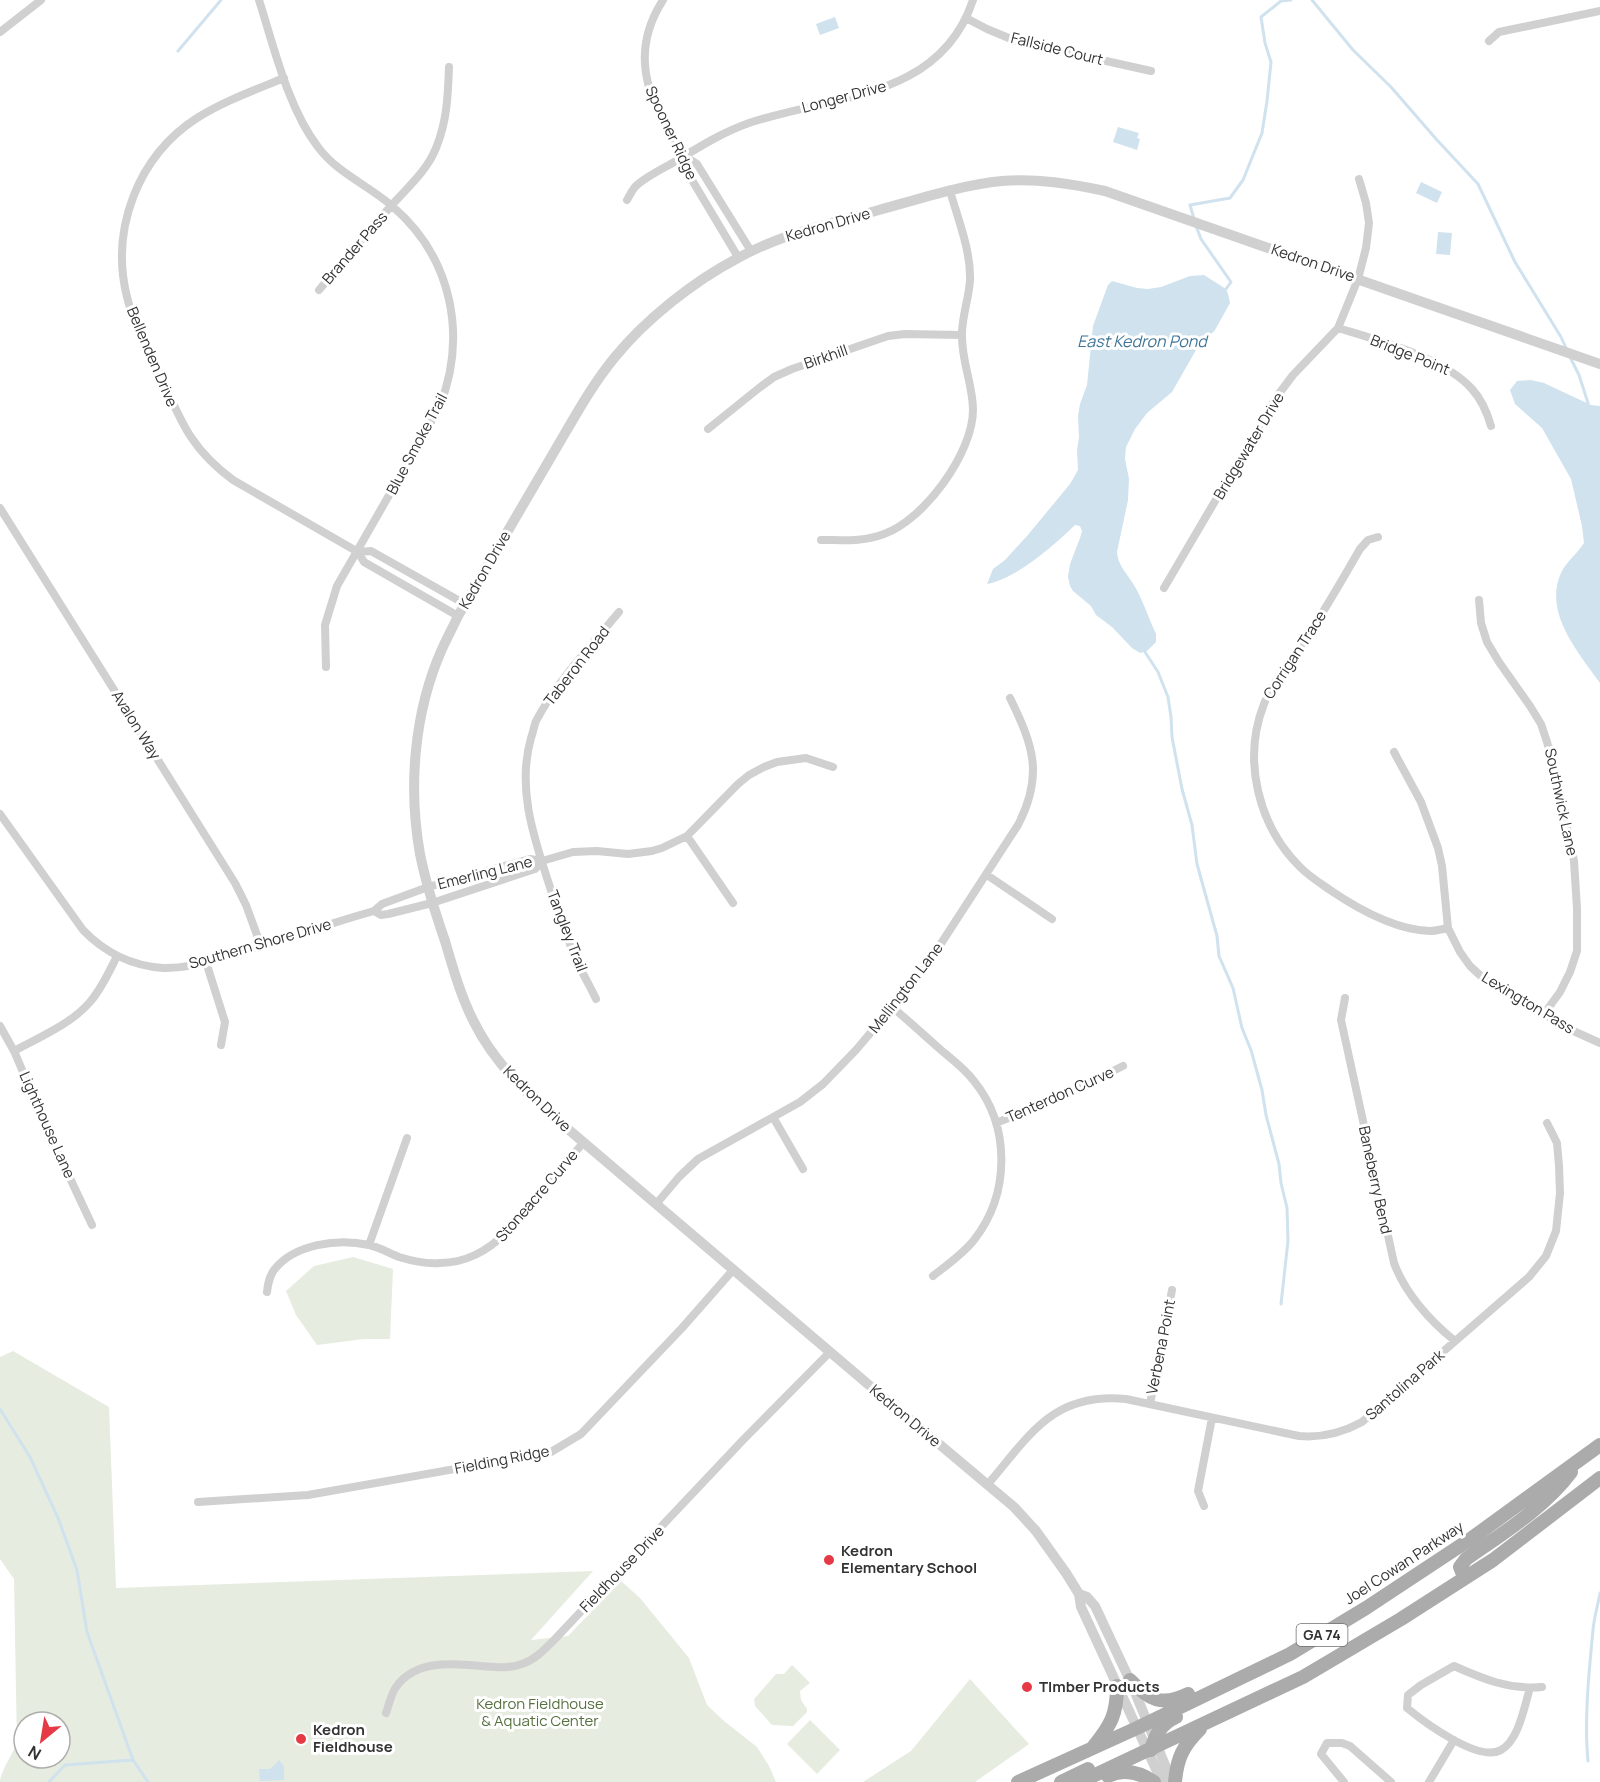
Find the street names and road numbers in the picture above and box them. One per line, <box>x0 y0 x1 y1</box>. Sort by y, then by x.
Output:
street label: Fallside Court <box>1009 27 1106 70</box>
street label: Longer Drive <box>799 75 889 118</box>
street label: Spooner Ridge <box>641 82 702 183</box>
street label: Kedron Drive <box>783 202 873 247</box>
street label: Brander Pass <box>317 207 392 289</box>
street label: Kedron Drive <box>1269 238 1358 287</box>
street label: Bellenden Drive <box>122 304 183 410</box>
street label: Bridge Point <box>1367 329 1453 380</box>
street label: Birkhill <box>801 339 851 374</box>
street label: Bridgewater Drive <box>1208 388 1289 503</box>
street label: Blue Smoke Trail <box>381 389 452 498</box>
street label: Kedron Drive <box>454 527 516 613</box>
street label: Corrigan Trace <box>1258 606 1331 703</box>
street label: Taberon Road <box>539 622 614 710</box>
street label: Avalon Way <box>107 686 166 763</box>
street label: Southwick Lane <box>1540 746 1583 858</box>
street label: Emerling Lane <box>435 851 535 894</box>
street label: Tangley Trail <box>542 887 593 975</box>
street label: Southern Shore Drive <box>186 913 334 974</box>
street label: Mellington Lane <box>864 938 948 1037</box>
street label: Lexington Pass <box>1478 967 1579 1039</box>
street label: Kedron Drive <box>499 1061 576 1137</box>
street label: Tenterdon Curve <box>1003 1061 1117 1128</box>
street label: Lighthouse Lane <box>14 1068 81 1182</box>
street label: Baneberry Bend <box>1354 1124 1397 1236</box>
street label: Stoneacre Curve <box>491 1145 583 1246</box>
street label: Verbena Point <box>1141 1298 1180 1396</box>
street label: Santolina Park <box>1361 1344 1449 1425</box>
street label: Kedron Drive <box>865 1380 946 1452</box>
street label: Fielding Ridge <box>453 1440 551 1479</box>
street label: Joel Cowan Parkway <box>1340 1516 1468 1609</box>
street label: Fieldhouse Drive <box>575 1520 669 1617</box>
road number: GA 74 <box>1296 1624 1348 1646</box>

